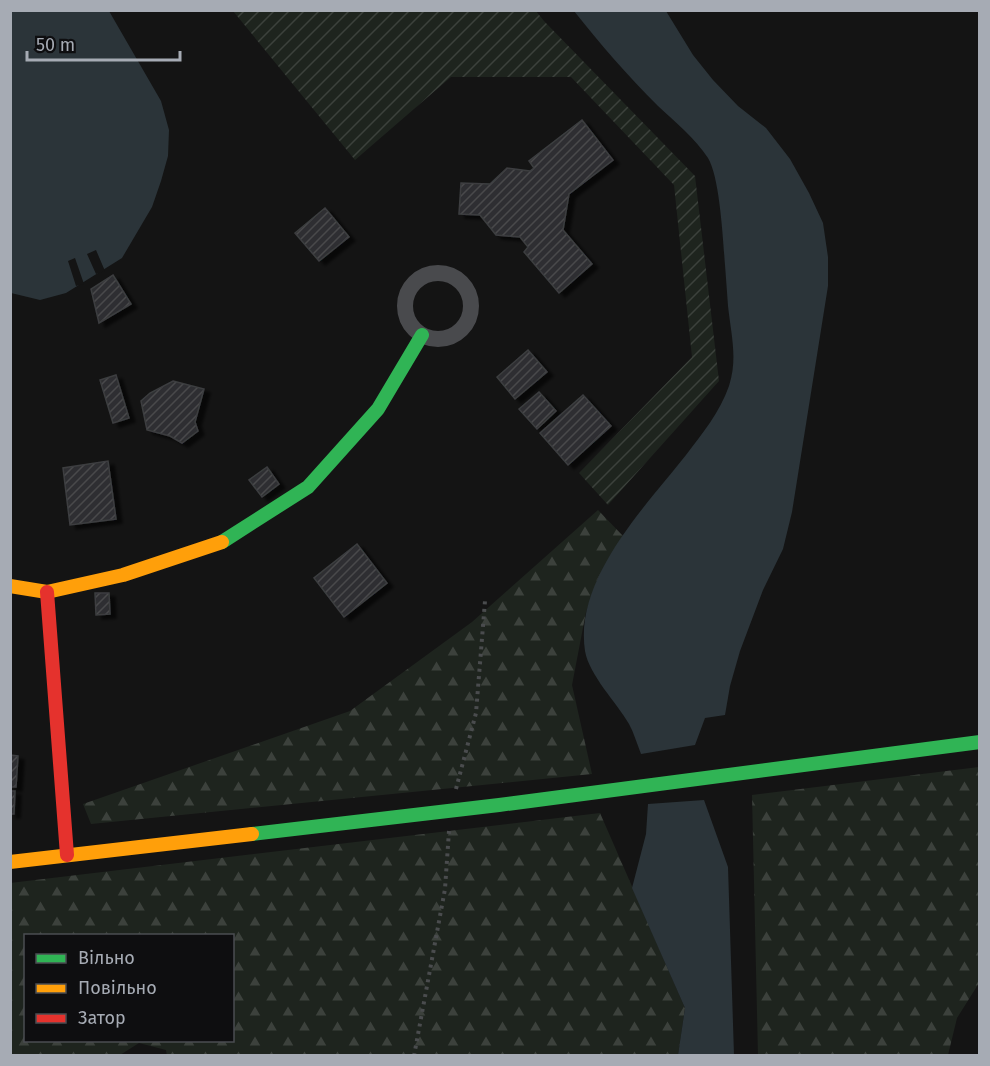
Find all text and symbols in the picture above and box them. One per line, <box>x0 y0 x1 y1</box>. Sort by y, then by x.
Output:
scale bar <box>27 24 180 62</box>
text: 50 m <box>36 34 75 56</box>
legend <box>24 934 234 1042</box>
text: Вільно <box>78 947 135 969</box>
text: Повільно <box>78 977 157 999</box>
text: Затор <box>78 1007 126 1029</box>

